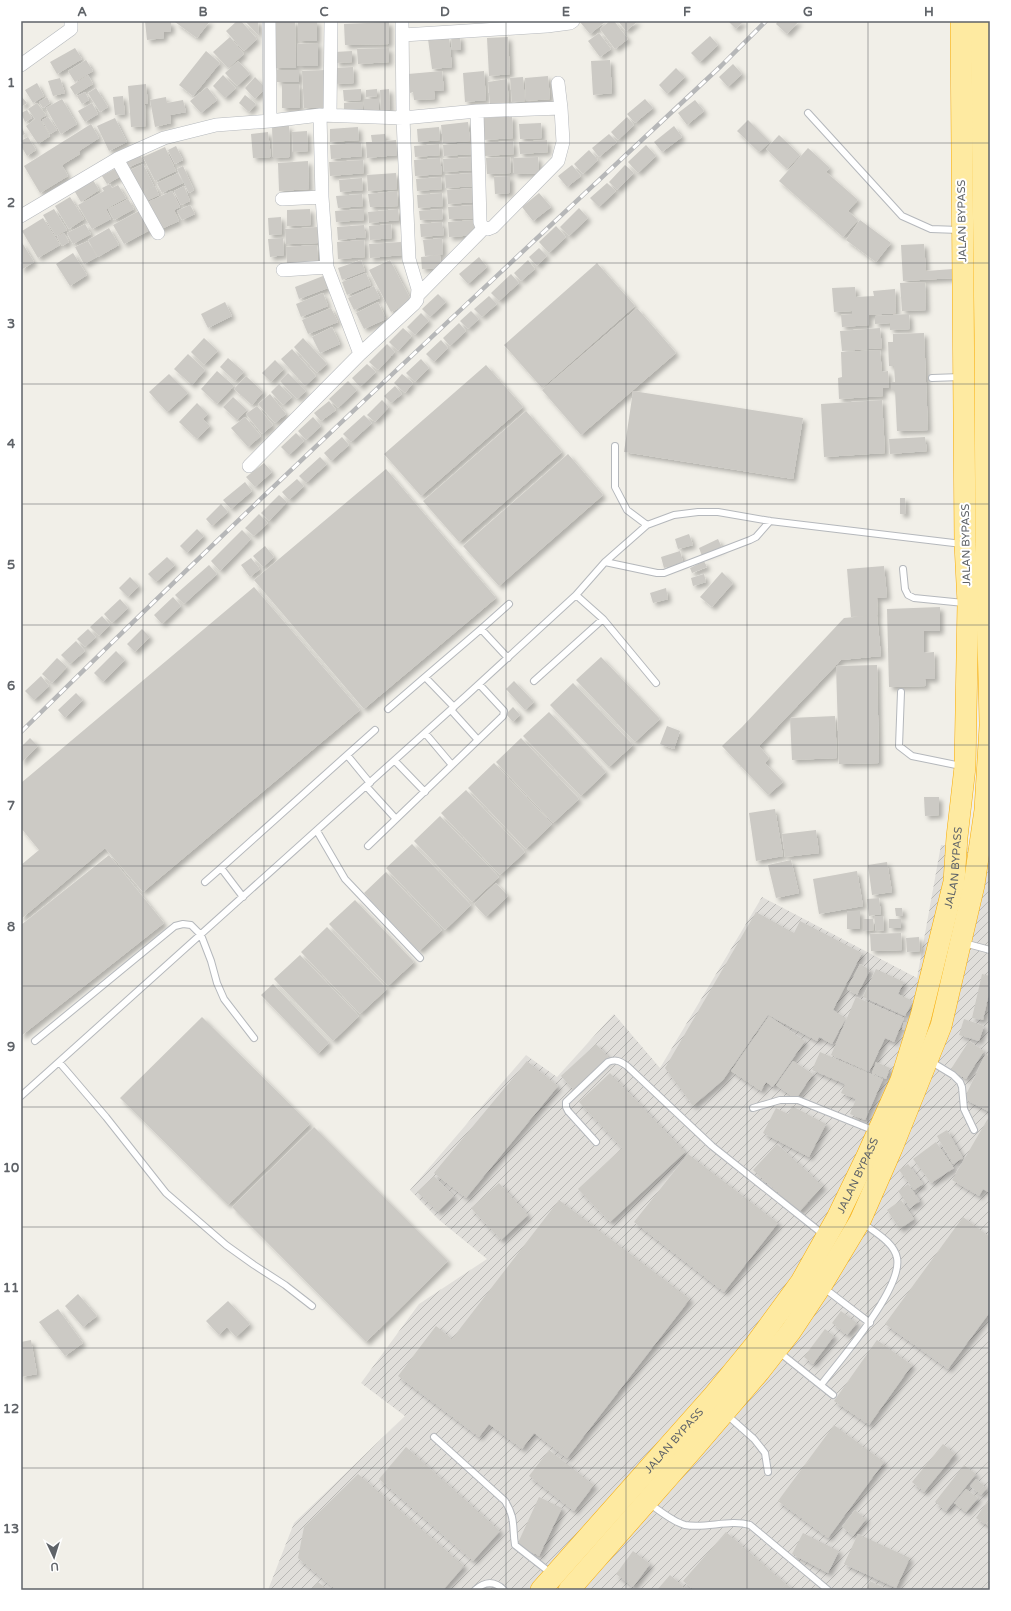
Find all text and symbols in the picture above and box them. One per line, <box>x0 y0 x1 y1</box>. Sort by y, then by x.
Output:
text: A <box>77 4 87 20</box>
text: B <box>198 4 208 20</box>
text: C <box>319 4 329 20</box>
text: D <box>440 4 450 20</box>
text: E <box>562 4 570 20</box>
text: F <box>683 4 691 20</box>
text: G <box>803 4 813 20</box>
text: H <box>924 4 934 20</box>
text: 1 <box>7 75 15 91</box>
street label: JALAN BYPASS <box>955 180 969 262</box>
text: 2 <box>7 195 15 211</box>
text: 3 <box>7 316 15 332</box>
text: 4 <box>7 436 16 452</box>
street label: JALAN BYPASS <box>959 504 973 586</box>
text: 5 <box>7 557 15 573</box>
text: 6 <box>7 678 15 694</box>
text: 7 <box>7 798 15 814</box>
street label: JALAN BYPASS <box>941 826 965 910</box>
text: 8 <box>7 919 15 935</box>
text: 9 <box>7 1039 15 1055</box>
street label: JALAN BYPASS <box>834 1135 881 1215</box>
text: 10 <box>3 1160 19 1176</box>
text: 11 <box>3 1280 19 1296</box>
text: 12 <box>3 1401 19 1417</box>
street label: JALAN BYPASS <box>642 1405 706 1476</box>
text: 13 <box>3 1521 19 1537</box>
north arrow <box>34 1537 74 1577</box>
text: U <box>50 1560 59 1573</box>

